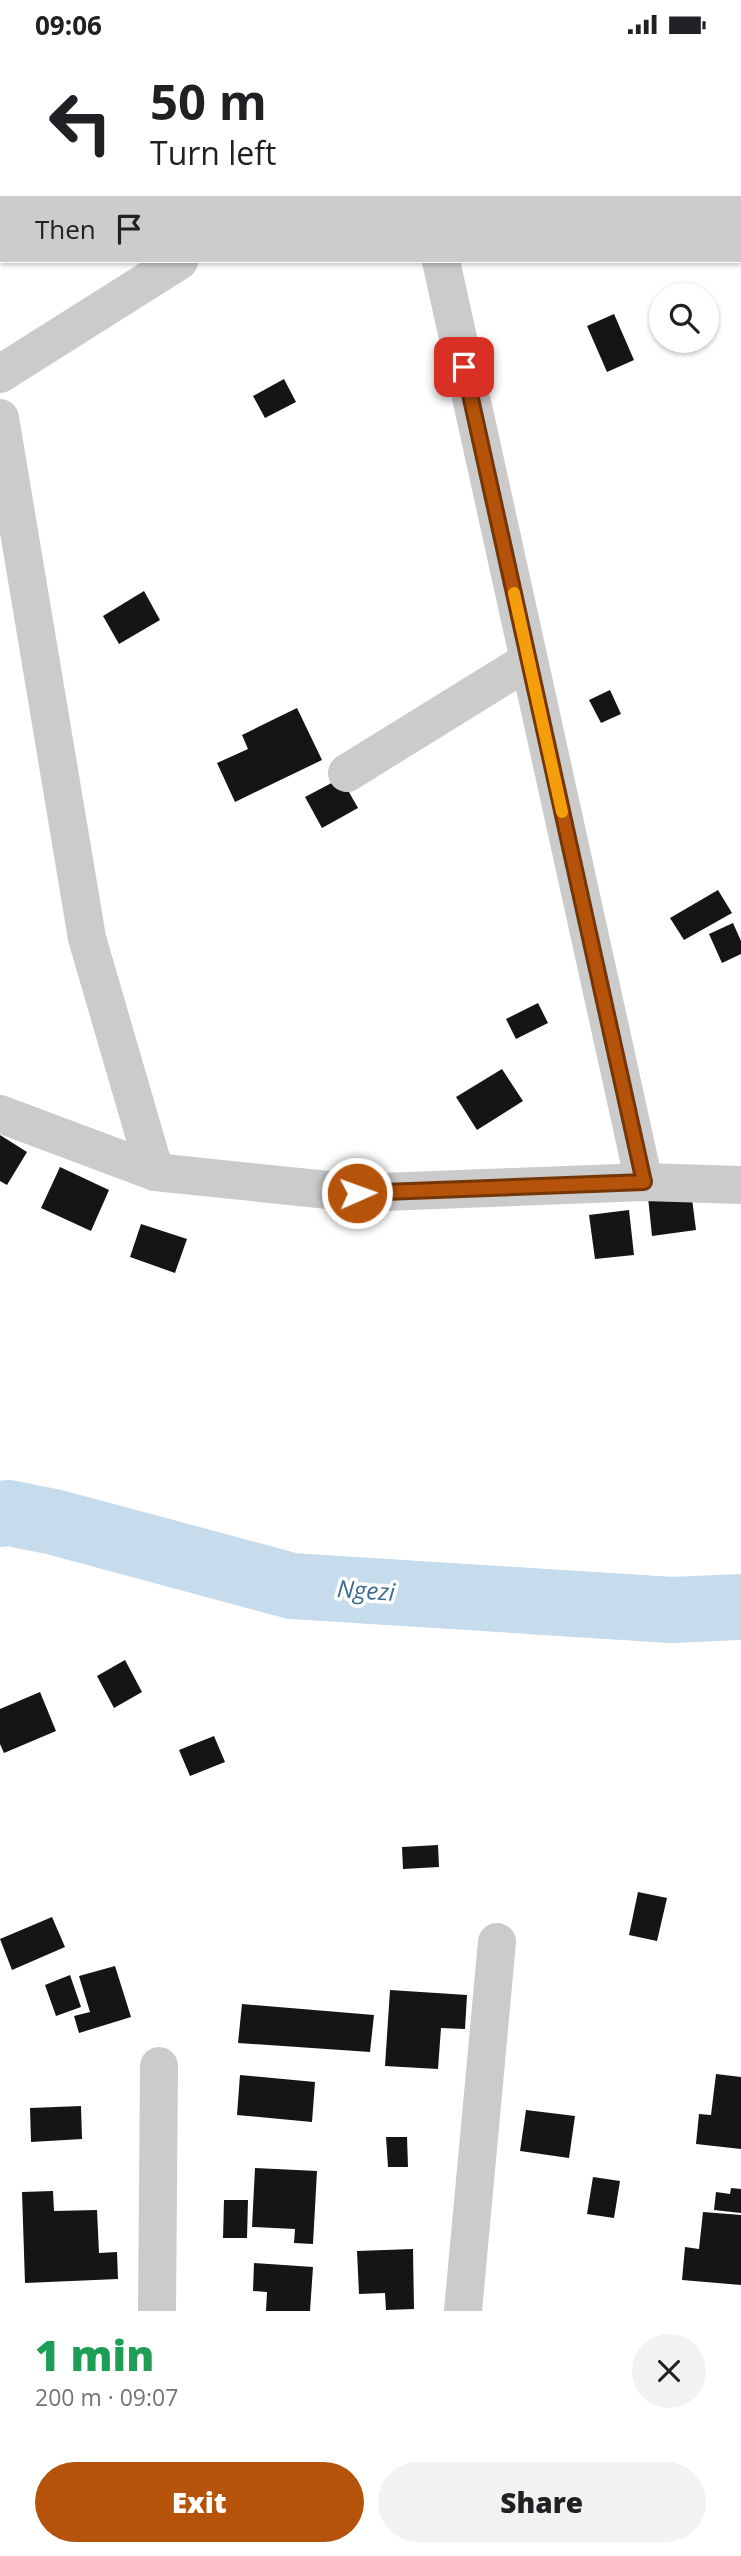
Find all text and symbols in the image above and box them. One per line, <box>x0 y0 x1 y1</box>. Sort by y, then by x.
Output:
text: 09:06 <box>35 7 102 43</box>
text: 50 m <box>150 68 267 134</box>
icon: left <box>35 77 126 168</box>
text: Turn left <box>150 131 276 174</box>
icon: arrive <box>110 210 148 248</box>
text: Then <box>35 211 96 247</box>
map controls <box>649 283 719 353</box>
button: search <box>649 283 719 353</box>
pin <box>434 337 494 397</box>
icon: arrive <box>445 348 483 386</box>
position arrow <box>320 1156 394 1230</box>
water label: Ngezi <box>336 1571 397 1608</box>
text: 1 min <box>35 2326 154 2383</box>
button: close <box>632 2334 706 2408</box>
text: 200 m · 09:07 <box>35 2381 178 2413</box>
button: Exit <box>35 2462 364 2542</box>
button: Share <box>378 2462 706 2542</box>

